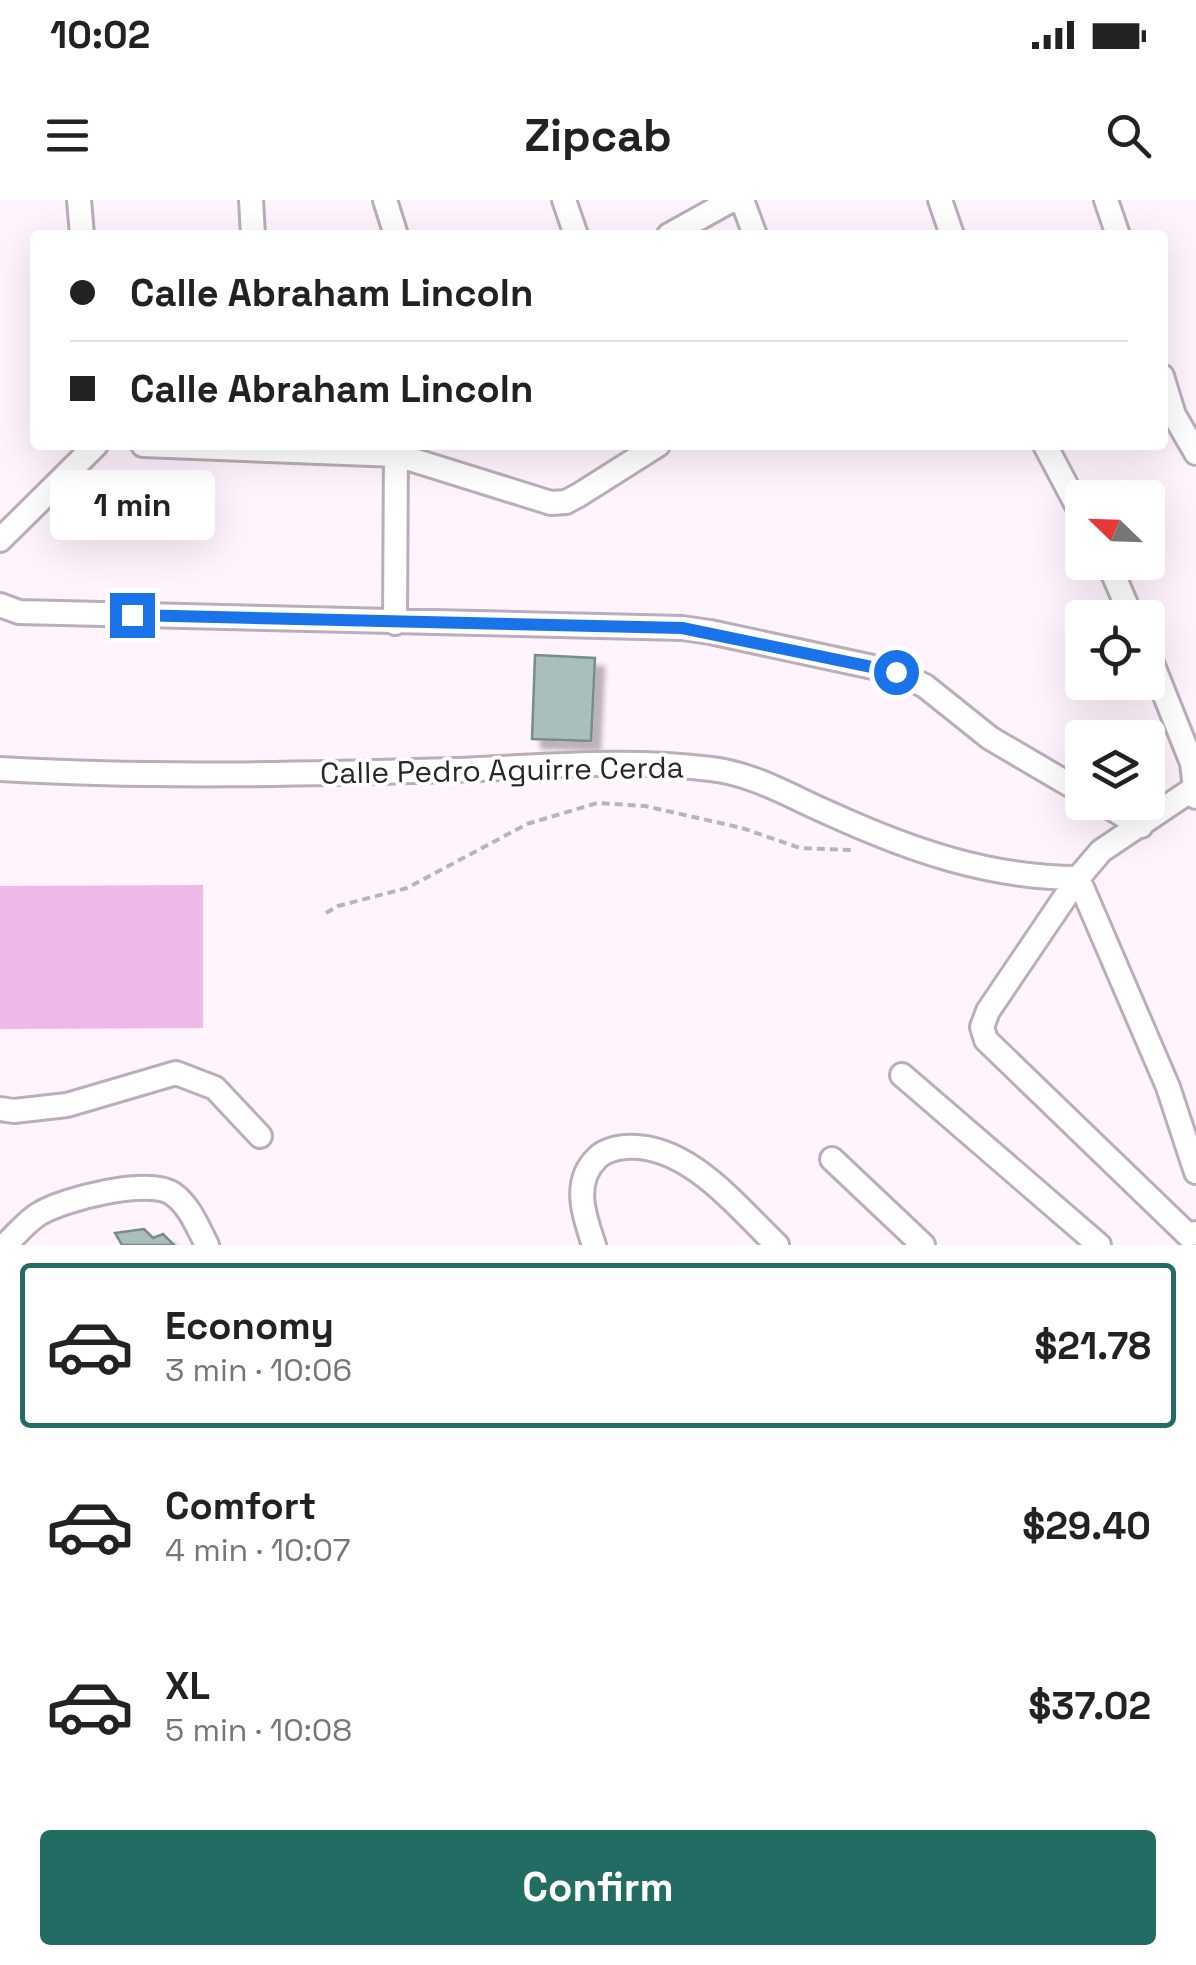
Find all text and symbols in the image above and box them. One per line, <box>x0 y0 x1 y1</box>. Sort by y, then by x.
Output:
text: 10:02 <box>50 11 150 59</box>
text: Zipcab <box>524 107 672 164</box>
icon: menu <box>40 108 95 163</box>
icon: search <box>1101 108 1156 163</box>
text: Calle Abraham Lincoln <box>130 269 533 317</box>
text: Calle Abraham Lincoln <box>130 365 533 413</box>
callout: 1 min <box>49 470 214 540</box>
north arrow <box>1065 480 1165 580</box>
map controls <box>1065 480 1165 820</box>
text: 1 min <box>93 485 172 525</box>
route end <box>110 593 155 638</box>
button: locate <box>1065 600 1165 700</box>
route start <box>874 650 919 695</box>
button: layers <box>1065 720 1165 820</box>
street label: Calle Pedro Aguirre Cerda <box>320 747 684 793</box>
icon: car <box>45 1301 135 1391</box>
text: Economy <box>165 1302 334 1350</box>
text: $21.78 <box>1034 1322 1151 1370</box>
text: 3 min · 10:06 <box>165 1350 352 1390</box>
icon: car <box>45 1481 135 1571</box>
text: Comfort <box>165 1482 316 1530</box>
text: $29.40 <box>1022 1502 1151 1550</box>
text: 4 min · 10:07 <box>165 1530 351 1570</box>
icon: car <box>45 1661 135 1751</box>
text: XL <box>165 1662 210 1710</box>
text: $37.02 <box>1028 1682 1151 1730</box>
text: 5 min · 10:08 <box>165 1710 352 1750</box>
button: Confirm <box>40 1830 1156 1945</box>

